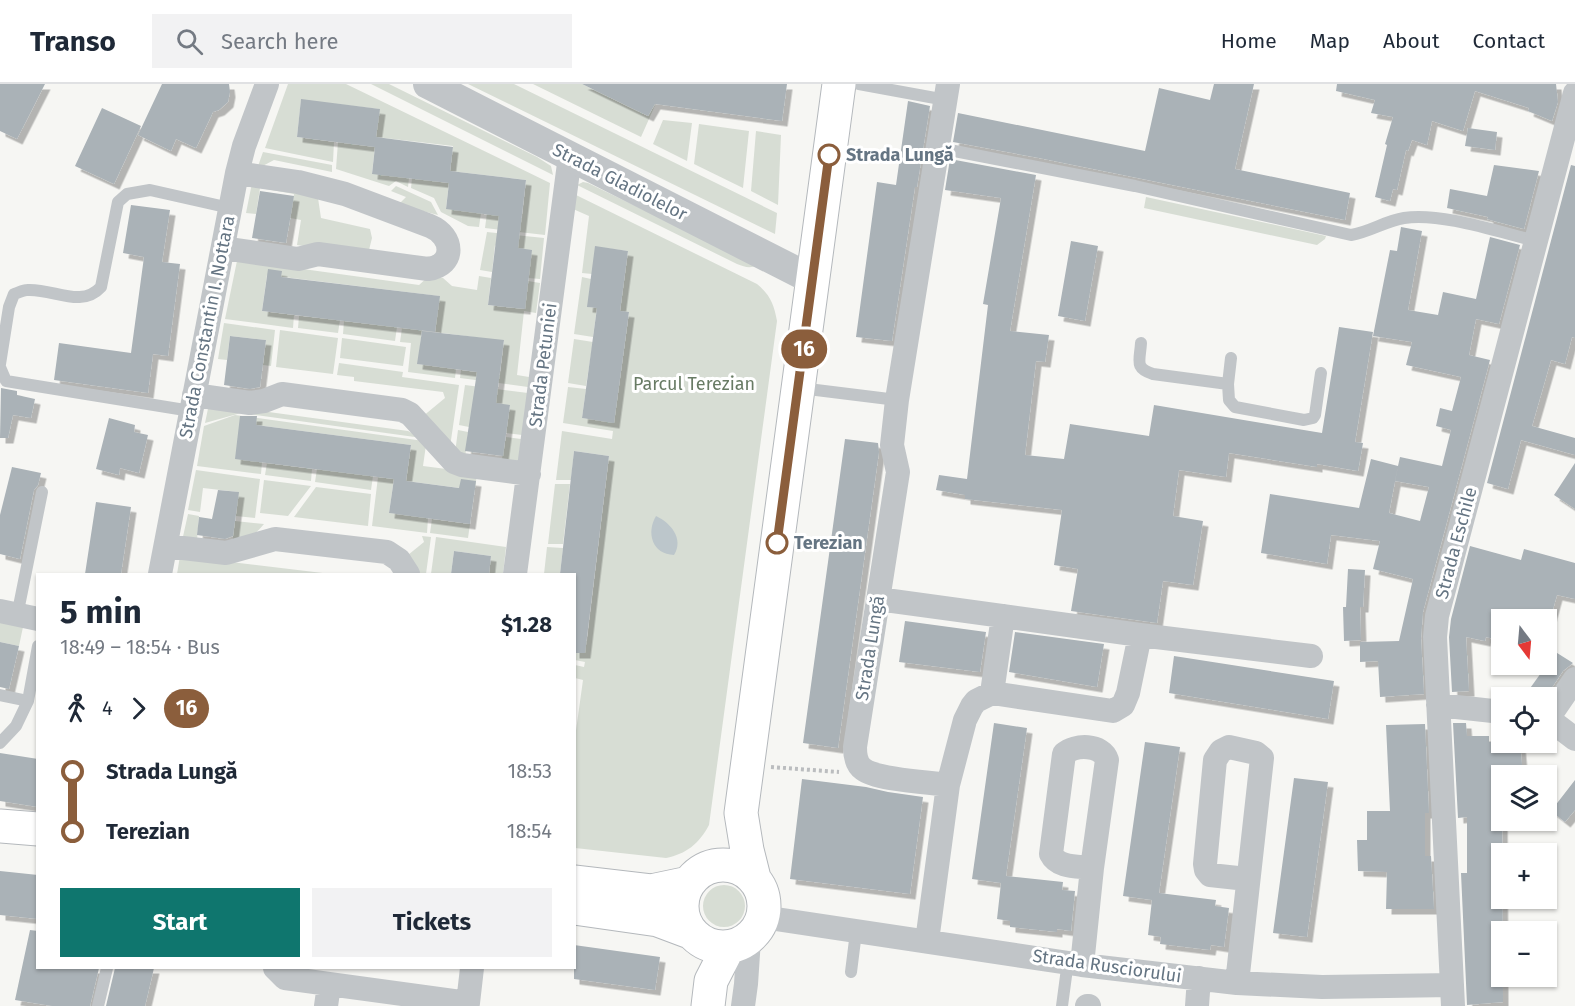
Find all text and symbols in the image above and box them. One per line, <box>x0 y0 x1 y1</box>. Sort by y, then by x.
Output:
search box <box>152 14 572 68</box>
text: Transo <box>30 25 116 58</box>
icon: search <box>173 25 206 58</box>
text: Search here <box>221 28 338 55</box>
text: Home <box>1221 28 1277 54</box>
text: Map <box>1310 28 1350 54</box>
text: About <box>1383 28 1440 54</box>
text: Contact <box>1473 28 1545 54</box>
street label: Strada Gladiolelor <box>549 139 691 225</box>
marker: Strada Lungă <box>818 144 840 166</box>
place label: Strada Lungă <box>846 144 954 166</box>
street label: Strada Constantin I. Nottara <box>175 214 239 440</box>
street label: Strada Petuniei <box>524 302 562 428</box>
line badge: 16 <box>777 330 831 368</box>
text: 16 <box>793 336 815 362</box>
park label: Parcul Terezian <box>633 373 755 395</box>
street label: Strada Eschile <box>1431 485 1481 601</box>
marker: Terezian <box>766 532 788 554</box>
place label: Terezian <box>794 532 863 554</box>
text: 5 min <box>60 592 142 632</box>
street label: Strada Lungă <box>851 594 889 702</box>
north arrow <box>1491 609 1557 675</box>
map controls <box>1491 609 1557 987</box>
text: $1.28 <box>501 611 552 638</box>
text: 18:49 – 18:54 · Bus <box>60 635 220 659</box>
button: locate <box>1491 687 1557 753</box>
icon: walk <box>60 692 93 725</box>
icon: forward <box>122 692 155 725</box>
text: 16 <box>176 695 197 721</box>
text: 4 <box>102 696 113 720</box>
text: Strada Lungă <box>106 758 238 785</box>
text: 18:53 <box>508 759 552 783</box>
button: layers <box>1491 765 1557 831</box>
text: Terezian <box>106 818 190 845</box>
text: 18:54 <box>507 819 552 843</box>
button: + <box>1491 843 1557 909</box>
button: Start <box>60 888 300 957</box>
button: Tickets <box>312 888 552 957</box>
button: − <box>1491 921 1557 987</box>
street label: Strada Rusciorului <box>1031 945 1183 987</box>

